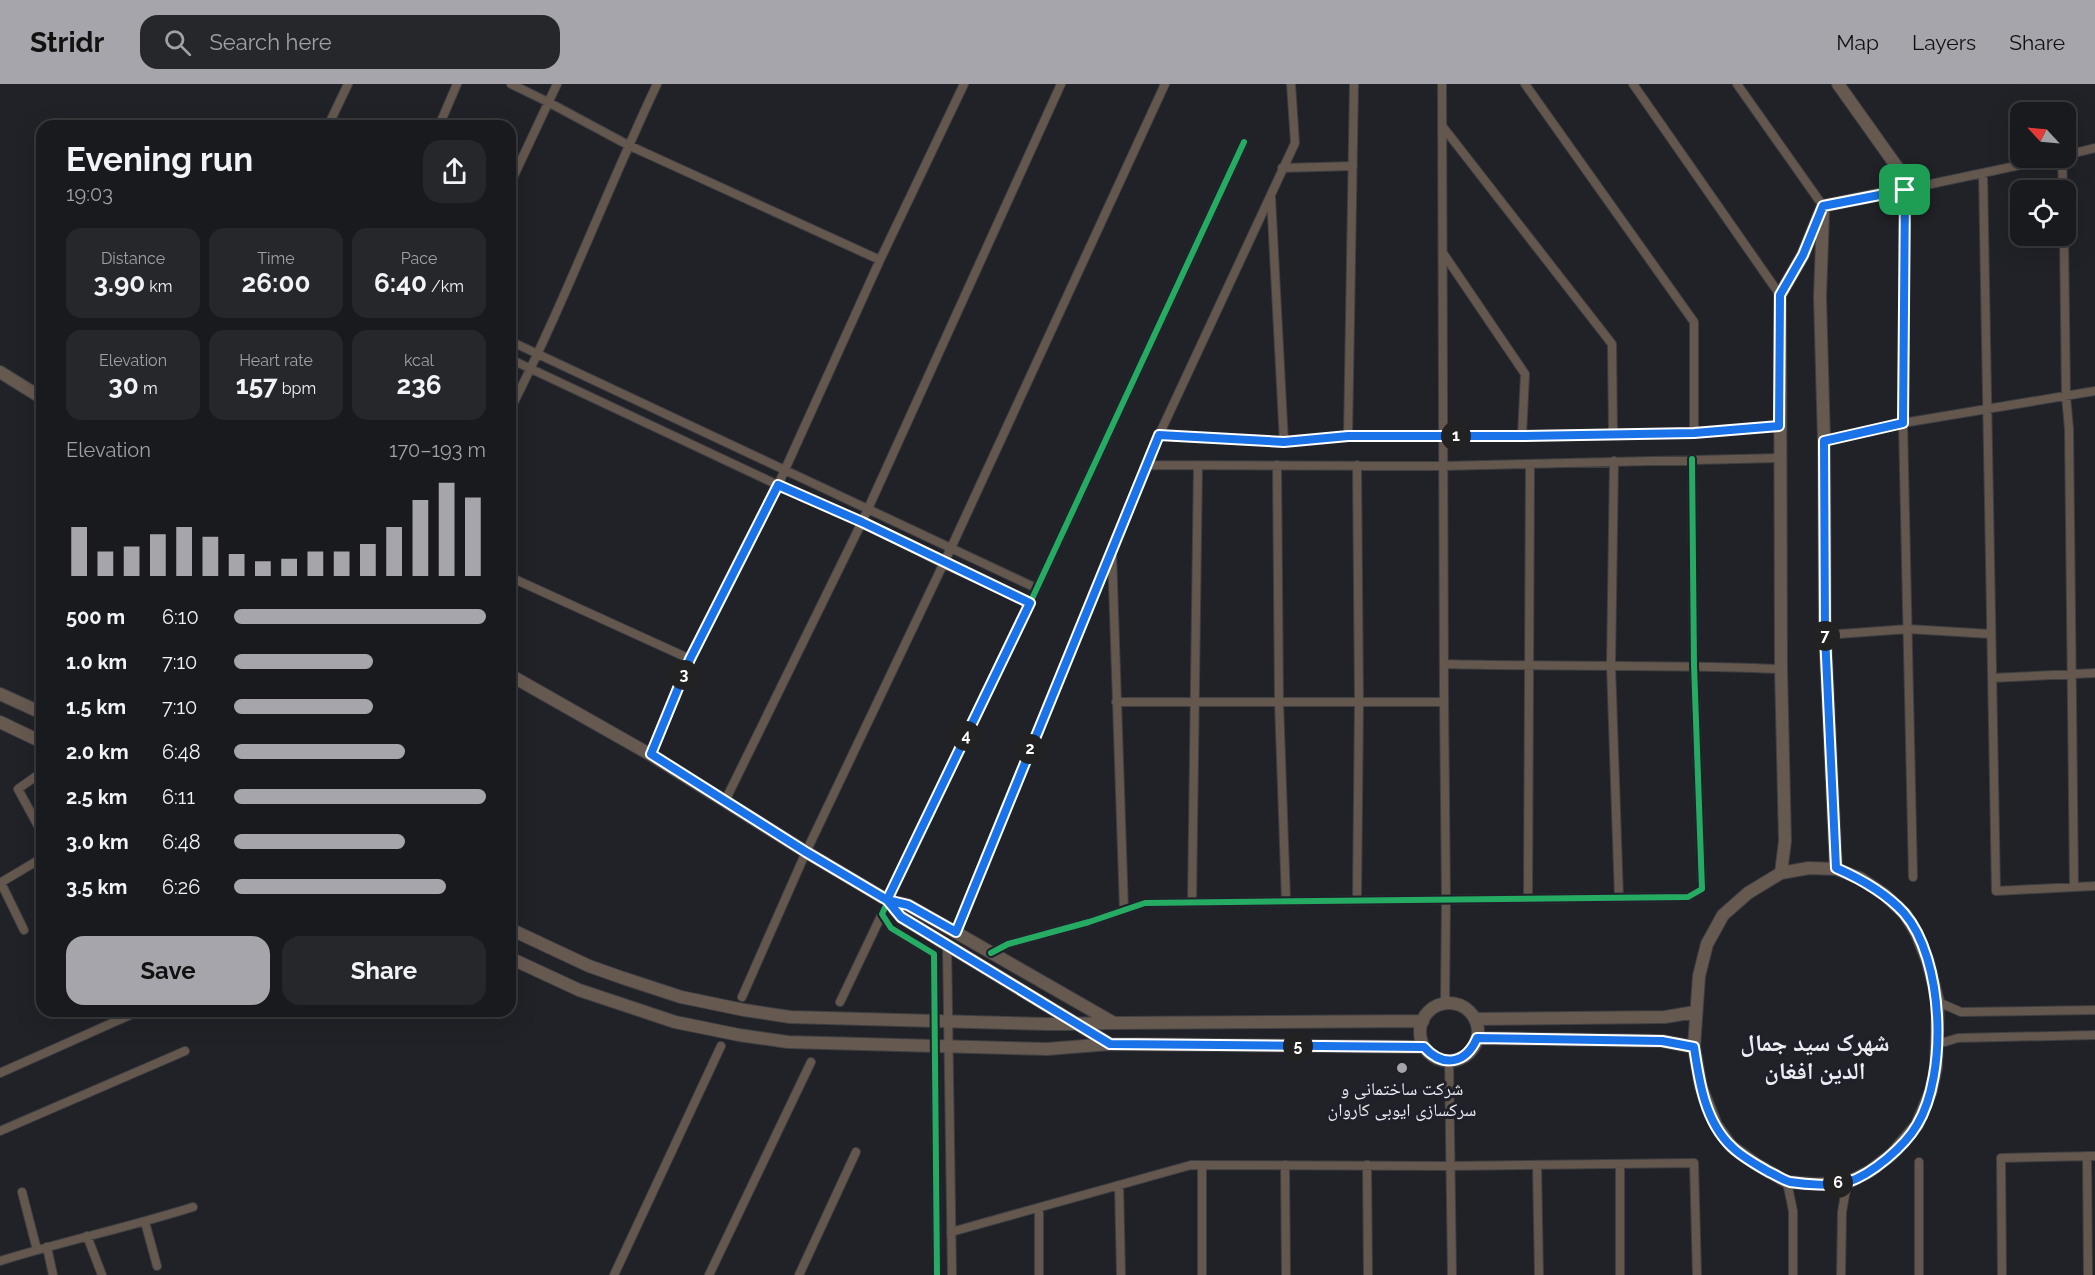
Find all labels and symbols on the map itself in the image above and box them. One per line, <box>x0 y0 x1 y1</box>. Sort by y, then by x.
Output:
north arrow <box>2010 102 2076 168</box>
pin <box>1879 164 1930 215</box>
pin: 1 <box>1441 421 1471 451</box>
pin: 7 <box>1810 621 1840 651</box>
pin: 3 <box>669 660 699 690</box>
pin: 4 <box>951 721 981 751</box>
pin: 2 <box>1015 734 1045 764</box>
district label: شهرک سید جمال الدین افغان <box>1740 1028 1890 1085</box>
pin: 5 <box>1283 1031 1313 1061</box>
marker: شرکت ساختمانی و سرکسازی ایوبی کاروان <box>1395 1061 1409 1075</box>
place label: شرکت ساختمانی و سرکسازی ایوبی کاروان <box>1328 1078 1476 1121</box>
pin: 6 <box>1823 1168 1853 1198</box>

